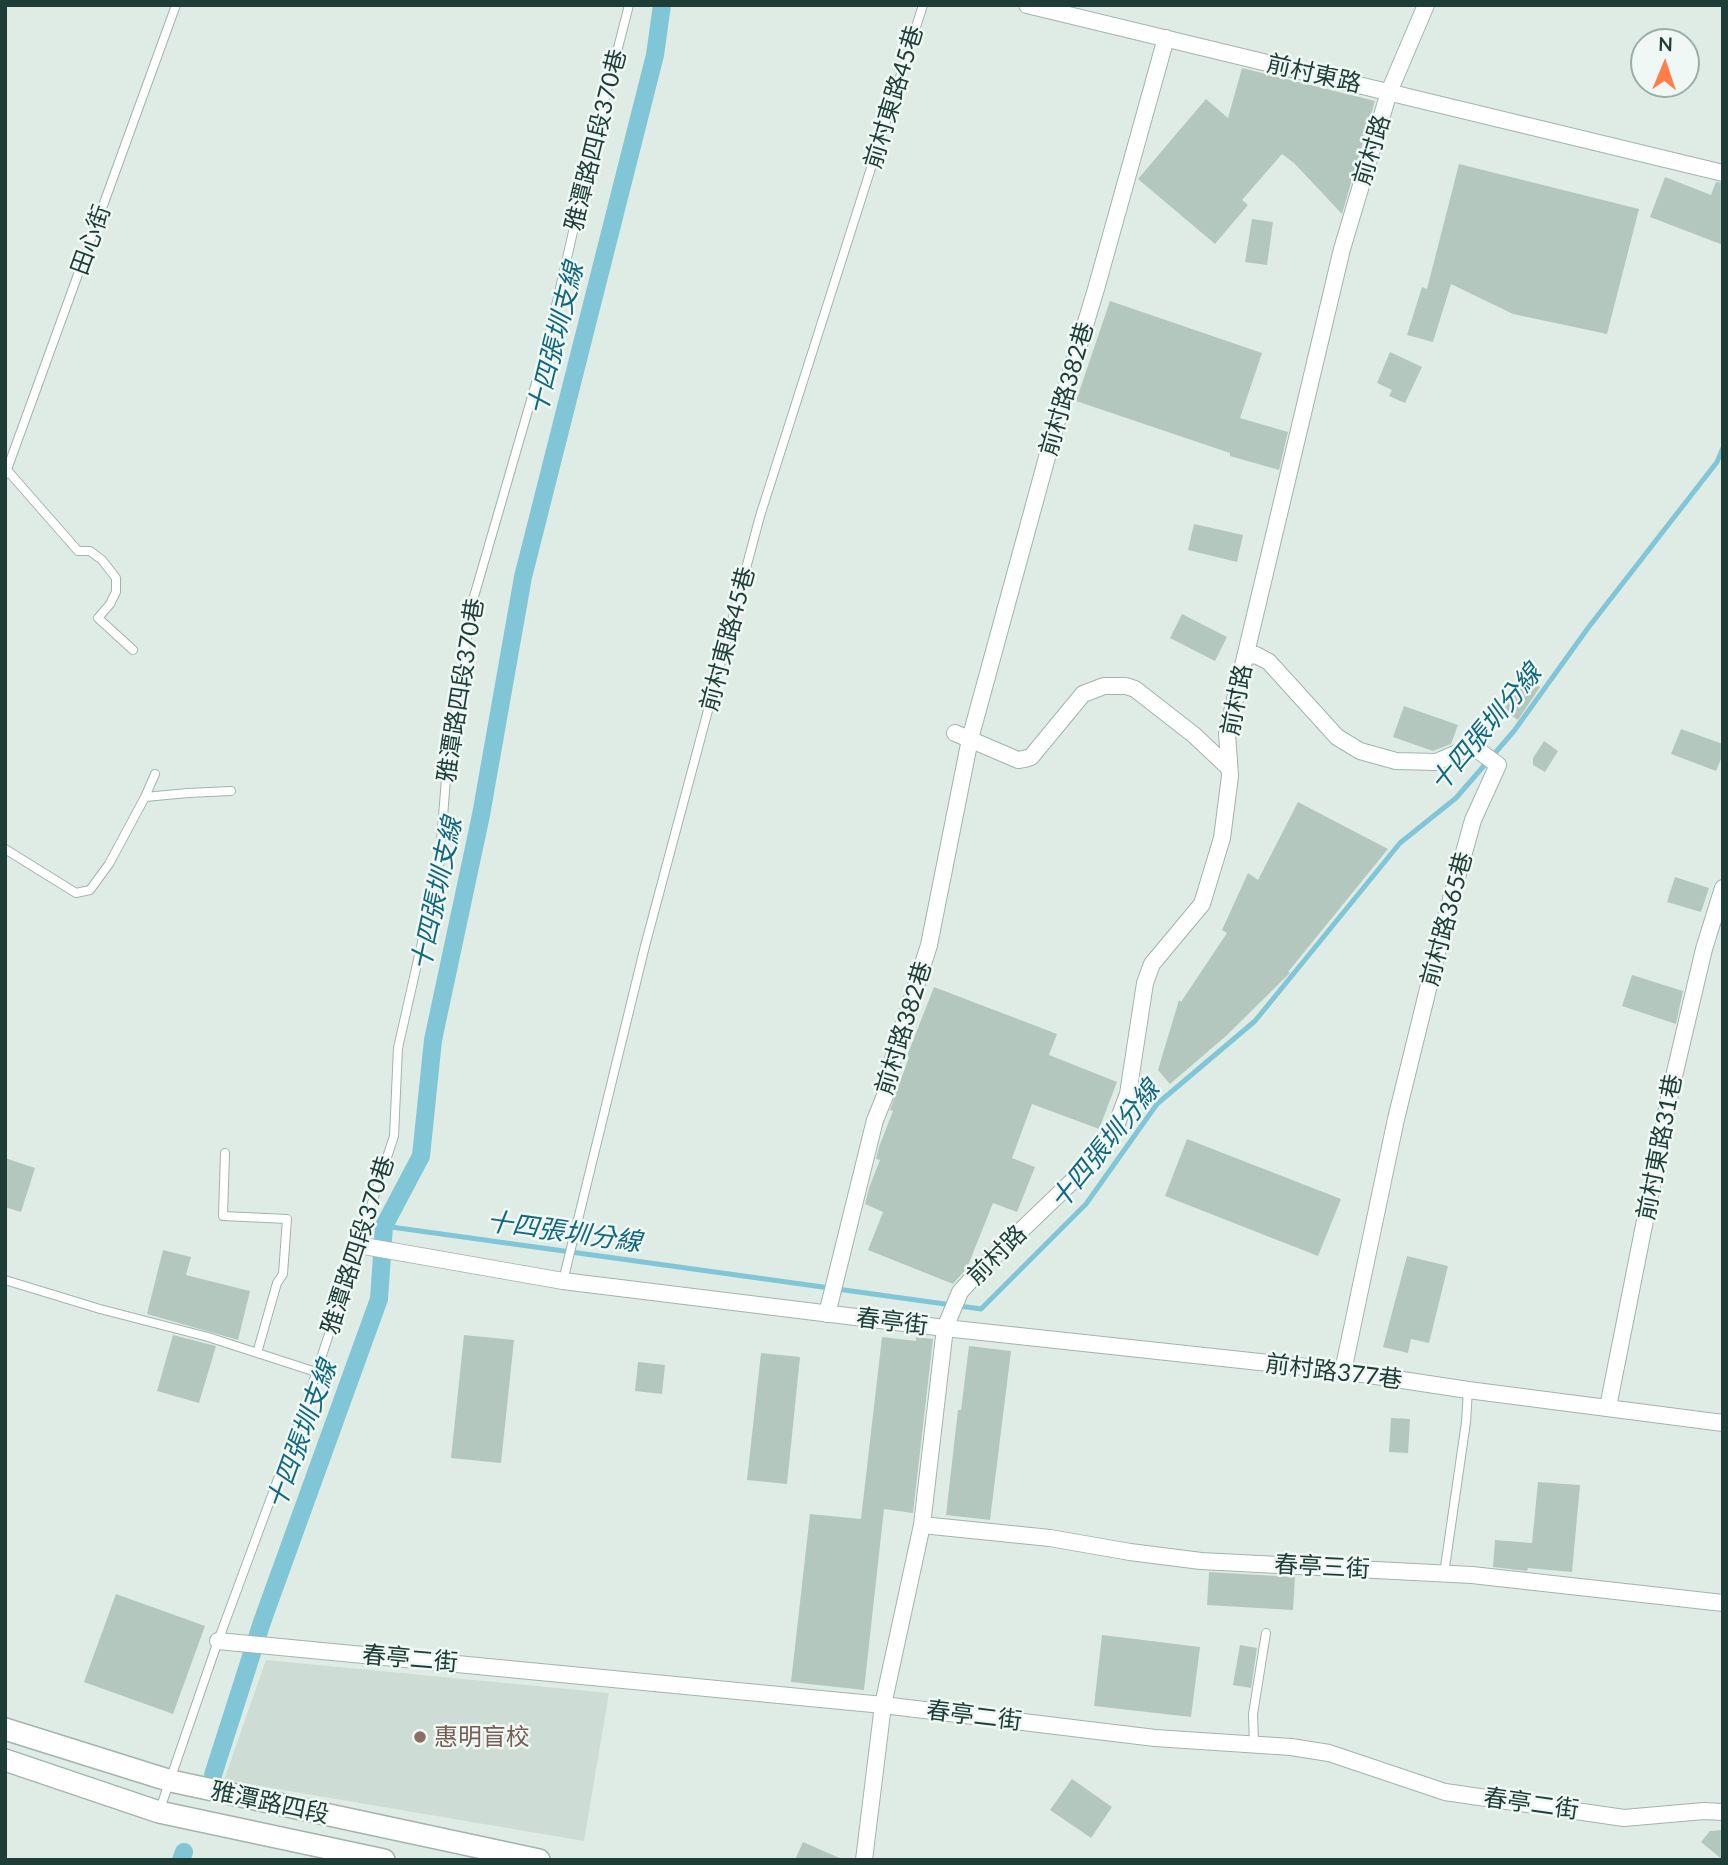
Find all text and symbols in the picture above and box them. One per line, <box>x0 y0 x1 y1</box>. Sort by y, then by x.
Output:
street label: 前村東路45巷 <box>859 22 929 172</box>
north arrow <box>1630 28 1700 98</box>
text: N <box>1658 32 1673 55</box>
street label: 雅潭路四段370巷 <box>560 46 632 234</box>
street label: 前村東路 <box>1264 49 1364 99</box>
street label: 前村路 <box>1348 111 1396 189</box>
street label: 田心街 <box>65 201 117 279</box>
water label: 十四張圳支線 <box>522 260 590 418</box>
street label: 前村路382巷 <box>1034 319 1100 459</box>
street label: 前村東路45巷 <box>695 564 761 714</box>
street label: 雅潭路四段370巷 <box>432 596 490 784</box>
water label: 十四張圳分線 <box>1424 658 1548 798</box>
street label: 前村路 <box>1216 662 1258 738</box>
water label: 十四張圳支線 <box>406 814 468 974</box>
street label: 前村路365巷 <box>1415 849 1479 989</box>
street label: 前村路382巷 <box>870 958 938 1098</box>
street label: 前村東路31巷 <box>1632 1072 1688 1222</box>
water label: 十四張圳分線 <box>1044 1075 1166 1215</box>
street label: 雅潭路四段370巷 <box>316 1152 400 1338</box>
water label: 十四張圳分線 <box>485 1206 643 1258</box>
street label: 前村路 <box>961 1219 1033 1291</box>
street label: 春亭街 <box>855 1303 929 1341</box>
street label: 前村路377巷 <box>1264 1349 1404 1395</box>
water label: 十四張圳支線 <box>261 1356 343 1514</box>
street label: 春亭三街 <box>1273 1550 1371 1584</box>
street label: 春亭二街 <box>361 1640 459 1678</box>
street label: 春亭二街 <box>925 1696 1023 1736</box>
place label: 惠明盲校 <box>434 1723 530 1751</box>
marker: 惠明盲校 <box>412 1729 428 1745</box>
street label: 雅潭路四段 <box>208 1776 332 1830</box>
street label: 春亭二街 <box>1481 1783 1581 1825</box>

